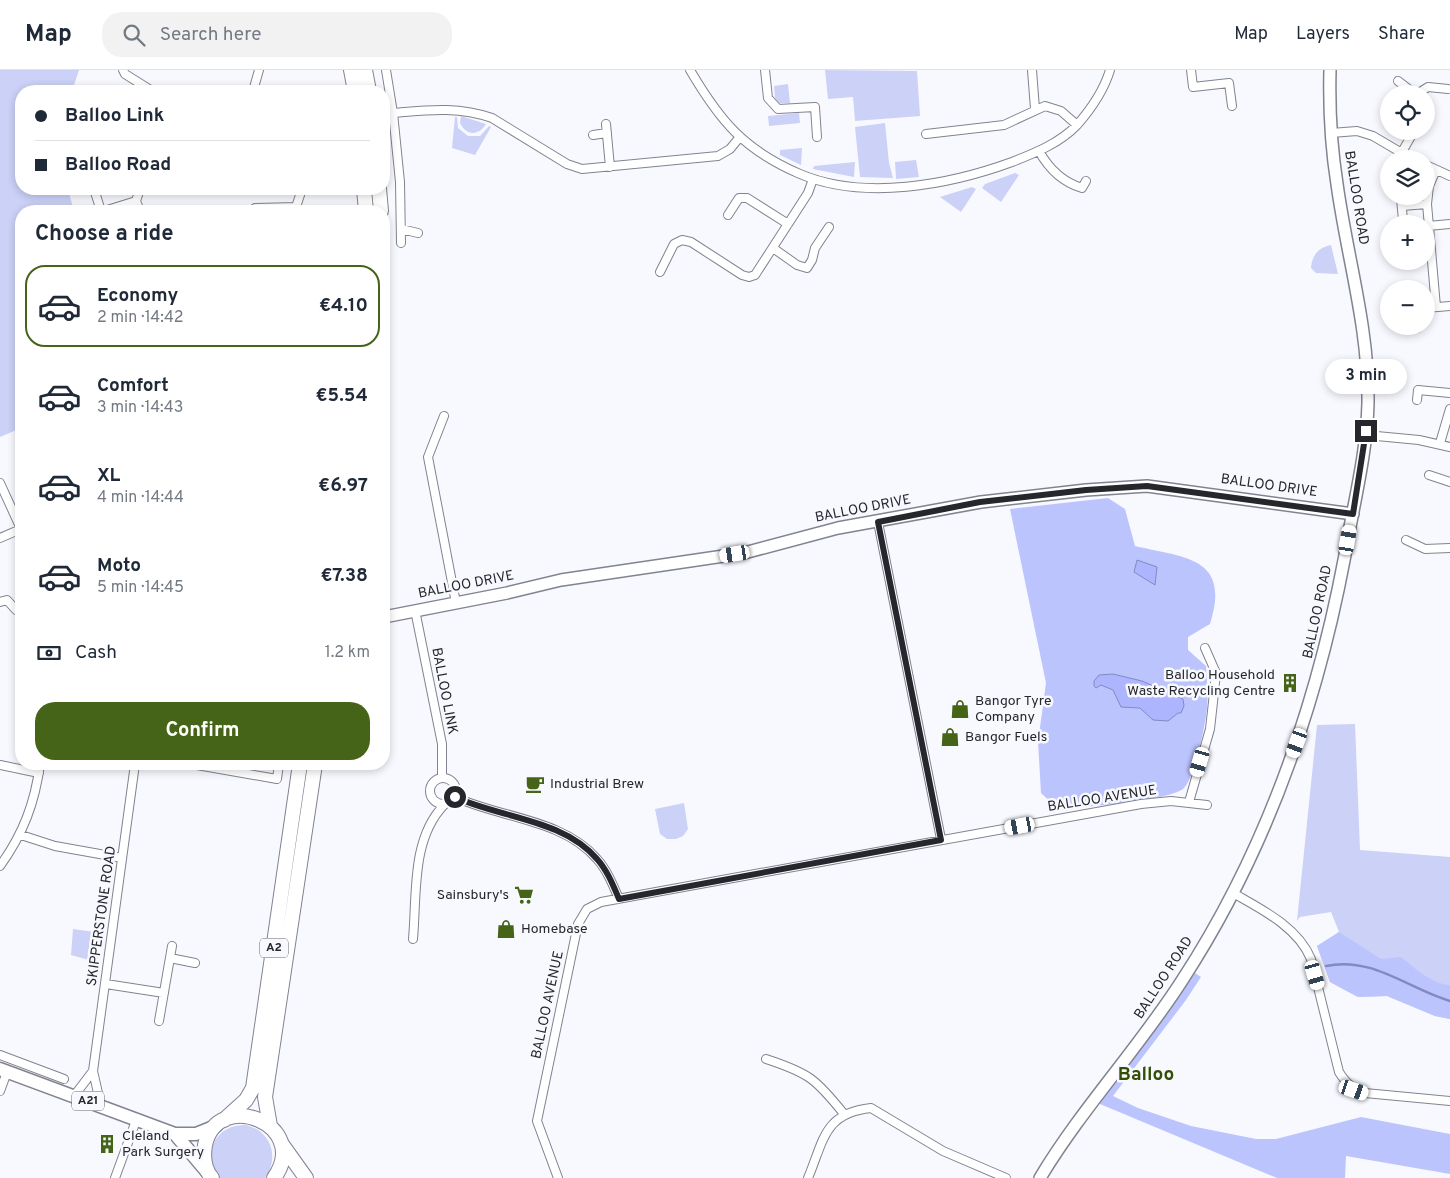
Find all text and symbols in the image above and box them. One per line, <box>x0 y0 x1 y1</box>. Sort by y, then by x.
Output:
search box <box>102 12 452 57</box>
text: Map <box>25 20 72 50</box>
icon: search <box>120 21 148 49</box>
text: Search here <box>160 23 261 47</box>
text: Map <box>1234 23 1268 46</box>
text: Layers <box>1296 23 1350 46</box>
text: Share <box>1378 23 1425 46</box>
map controls <box>1380 85 1435 335</box>
button: locate <box>1380 85 1435 140</box>
text: Balloo Link <box>65 104 164 128</box>
street label: BALLOO ROAD <box>1340 150 1372 246</box>
button: layers <box>1380 150 1435 205</box>
text: Balloo Road <box>65 153 171 177</box>
button: + <box>1380 215 1435 270</box>
text: Choose a ride <box>35 221 173 248</box>
button: − <box>1380 280 1435 335</box>
icon: car <box>37 284 82 329</box>
text: Economy <box>97 284 178 308</box>
text: €4.10 <box>319 294 368 318</box>
text: 2 min · 14:42 <box>97 308 184 328</box>
callout: 3 min <box>1325 358 1407 394</box>
text: 3 min <box>1345 366 1387 386</box>
icon: car <box>37 374 82 419</box>
text: Comfort <box>97 374 169 398</box>
text: €5.54 <box>316 384 368 408</box>
text: 3 min · 14:43 <box>97 398 183 418</box>
route end <box>1355 420 1377 442</box>
icon: car <box>37 464 82 509</box>
text: XL <box>97 464 120 488</box>
street label: BALLOO DRIVE <box>1220 471 1318 501</box>
text: €6.97 <box>318 474 368 498</box>
text: 4 min · 14:44 <box>97 488 184 508</box>
street label: BALLOO DRIVE <box>814 491 912 527</box>
car <box>1338 524 1357 556</box>
car <box>719 544 750 564</box>
icon: car <box>37 554 82 599</box>
text: Moto <box>97 554 141 578</box>
text: €7.38 <box>320 564 368 588</box>
street label: BALLOO ROAD <box>1300 564 1336 660</box>
street label: BALLOO DRIVE <box>417 567 515 603</box>
text: 5 min · 14:45 <box>97 578 184 598</box>
icon: cash <box>35 639 63 667</box>
text: Cash <box>75 641 117 665</box>
text: 1.2 km <box>325 643 370 663</box>
street label: BALLOO LINK <box>427 646 461 736</box>
place label: Balloo Household Waste Recycling Centre <box>1127 667 1275 700</box>
building icon: Balloo Household Waste Recycling Centre <box>1279 672 1301 694</box>
place label: Bangor Tyre Company <box>975 693 1051 726</box>
shop icon: Bangor Tyre Company <box>949 698 971 720</box>
button: Confirm <box>35 702 370 760</box>
shop icon: Bangor Fuels <box>939 726 961 748</box>
car <box>1284 726 1309 760</box>
place label: Bangor Fuels <box>965 729 1047 746</box>
car <box>1188 746 1211 778</box>
cafe icon: Industrial Brew <box>524 773 546 795</box>
place label: Industrial Brew <box>550 776 644 793</box>
street label: BALLOO AVENUE <box>1046 782 1158 816</box>
route start <box>444 786 466 808</box>
car <box>1003 816 1036 836</box>
street label: SKIPPERSTONE ROAD <box>84 845 120 987</box>
supermarket icon: Sainsbury's <box>513 884 535 906</box>
place label: Sainsbury's <box>437 887 509 904</box>
shop icon: Homebase <box>495 918 517 940</box>
place label: Homebase <box>521 921 588 938</box>
street label: BALLOO ROAD <box>1131 934 1197 1022</box>
road number: A2 <box>260 938 288 958</box>
street label: BALLOO AVENUE <box>528 949 568 1061</box>
car <box>1303 959 1326 991</box>
district label: Balloo <box>1118 1063 1174 1087</box>
car <box>1337 1078 1370 1102</box>
road number: A21 <box>72 1091 104 1110</box>
place label: Cleland Park Surgery <box>122 1128 204 1161</box>
building icon: Cleland Park Surgery <box>96 1133 118 1155</box>

